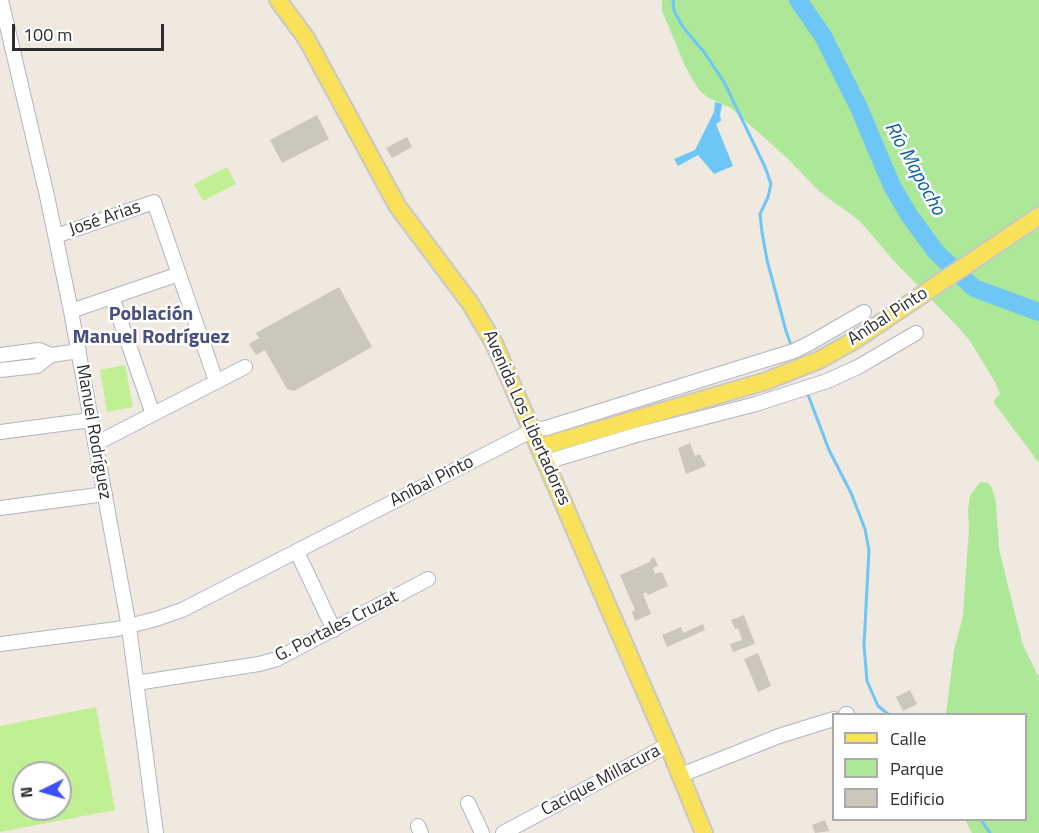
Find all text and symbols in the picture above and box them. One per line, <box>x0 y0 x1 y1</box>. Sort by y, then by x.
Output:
scale bar <box>15 12 166 50</box>
text: 100 m <box>23 21 72 48</box>
water label: Río Mapocho <box>879 118 949 220</box>
street label: José Arias <box>66 197 144 241</box>
street label: Aníbal Pinto <box>844 283 932 351</box>
district label: Población Manuel Rodríguez <box>73 303 229 350</box>
street label: Avenida Los Libertadores <box>478 327 574 509</box>
street label: Manuel Rodríguez <box>70 363 116 501</box>
street label: Aníbal Pinto <box>386 452 478 512</box>
street label: G. Portales Cruzat <box>272 587 402 667</box>
legend <box>832 713 1027 821</box>
text: Calle <box>890 725 926 752</box>
street label: Cacique Millacura <box>538 741 664 821</box>
text: Parque <box>890 755 944 782</box>
north arrow <box>12 761 72 821</box>
text: Edificio <box>890 785 944 812</box>
text: N <box>14 786 38 799</box>

